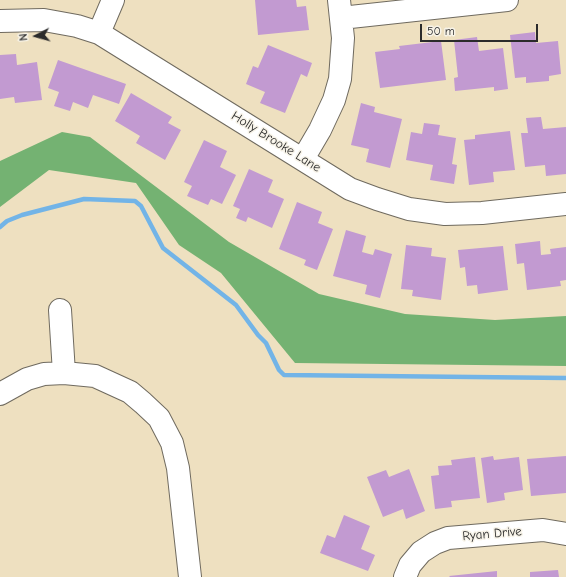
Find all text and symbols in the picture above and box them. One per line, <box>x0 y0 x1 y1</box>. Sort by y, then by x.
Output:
north arrow <box>16 16 56 56</box>
scale bar <box>422 16 540 42</box>
text: 50 m <box>427 24 455 38</box>
text: N <box>17 33 30 42</box>
street label: Holly Brooke Lane <box>228 108 324 176</box>
street label: Ryan Drive <box>462 524 522 544</box>

